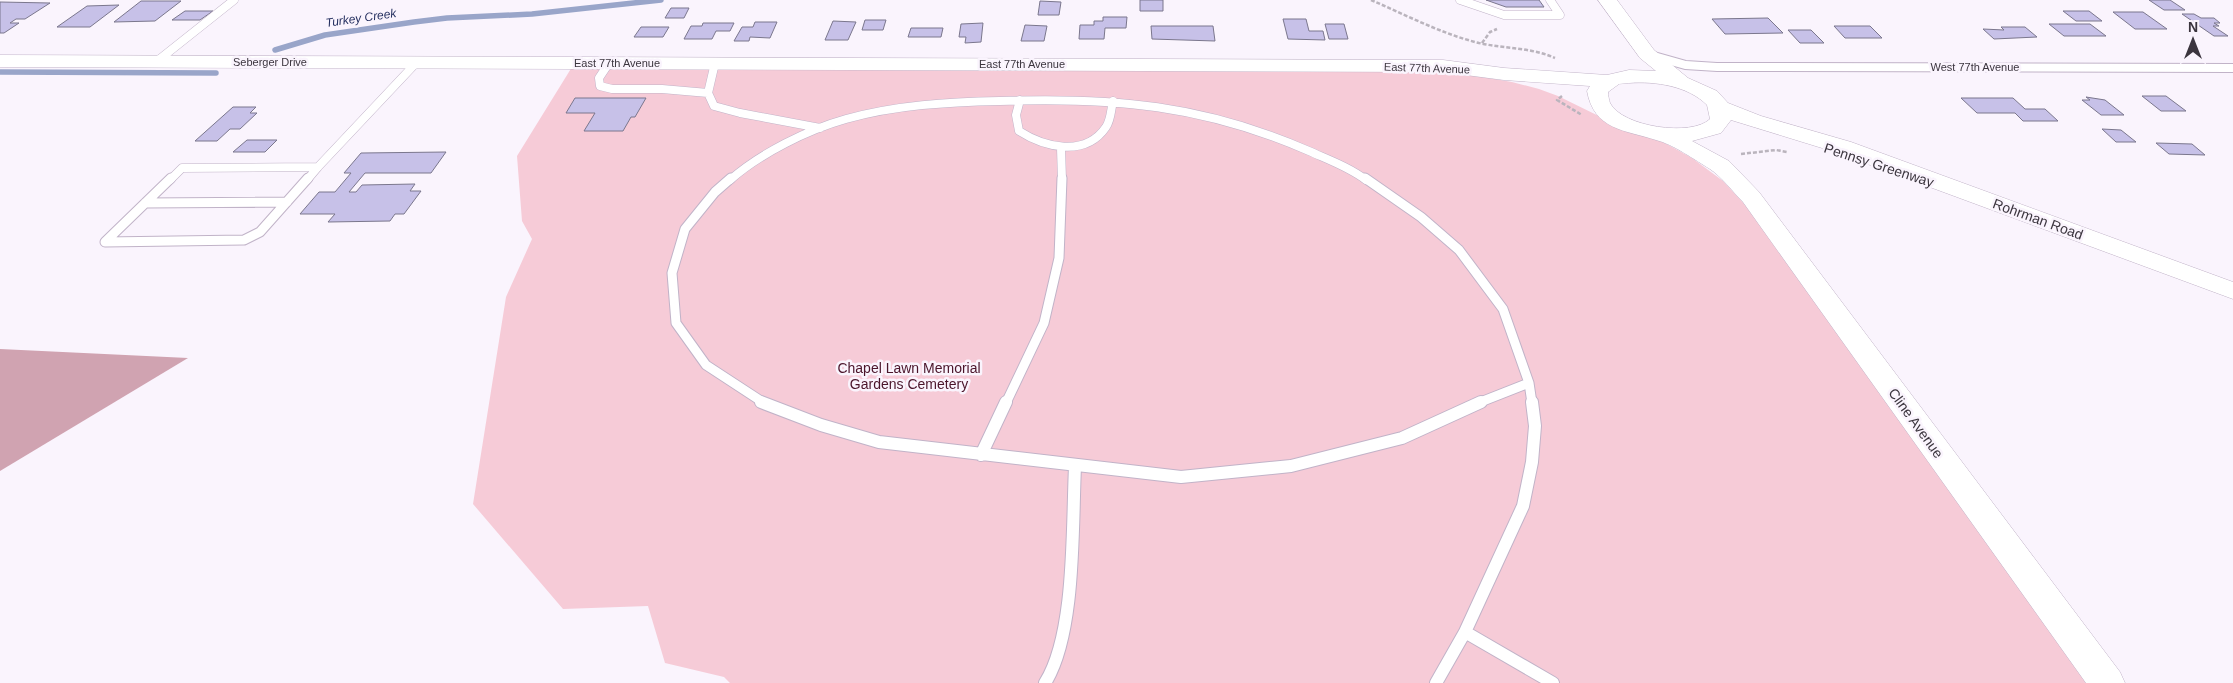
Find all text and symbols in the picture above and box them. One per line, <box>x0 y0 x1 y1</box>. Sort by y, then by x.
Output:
water label: Turkey Creek <box>325 6 398 30</box>
north arrow <box>2168 15 2218 65</box>
text: N <box>2188 19 2198 35</box>
street label: Seberger Drive <box>233 56 307 68</box>
street label: East 77th Avenue <box>574 57 660 69</box>
street label: East 77th Avenue <box>979 58 1065 70</box>
street label: East 77th Avenue <box>1384 61 1470 75</box>
street label: West 77th Avenue <box>1931 61 2019 73</box>
street label: Pennsy Greenway <box>1822 140 1936 190</box>
street label: Rohrman Road <box>1991 195 2085 243</box>
park label: Chapel Lawn Memorial Gardens Cemetery <box>837 360 981 392</box>
street label: Cline Avenue <box>1885 385 1947 461</box>

